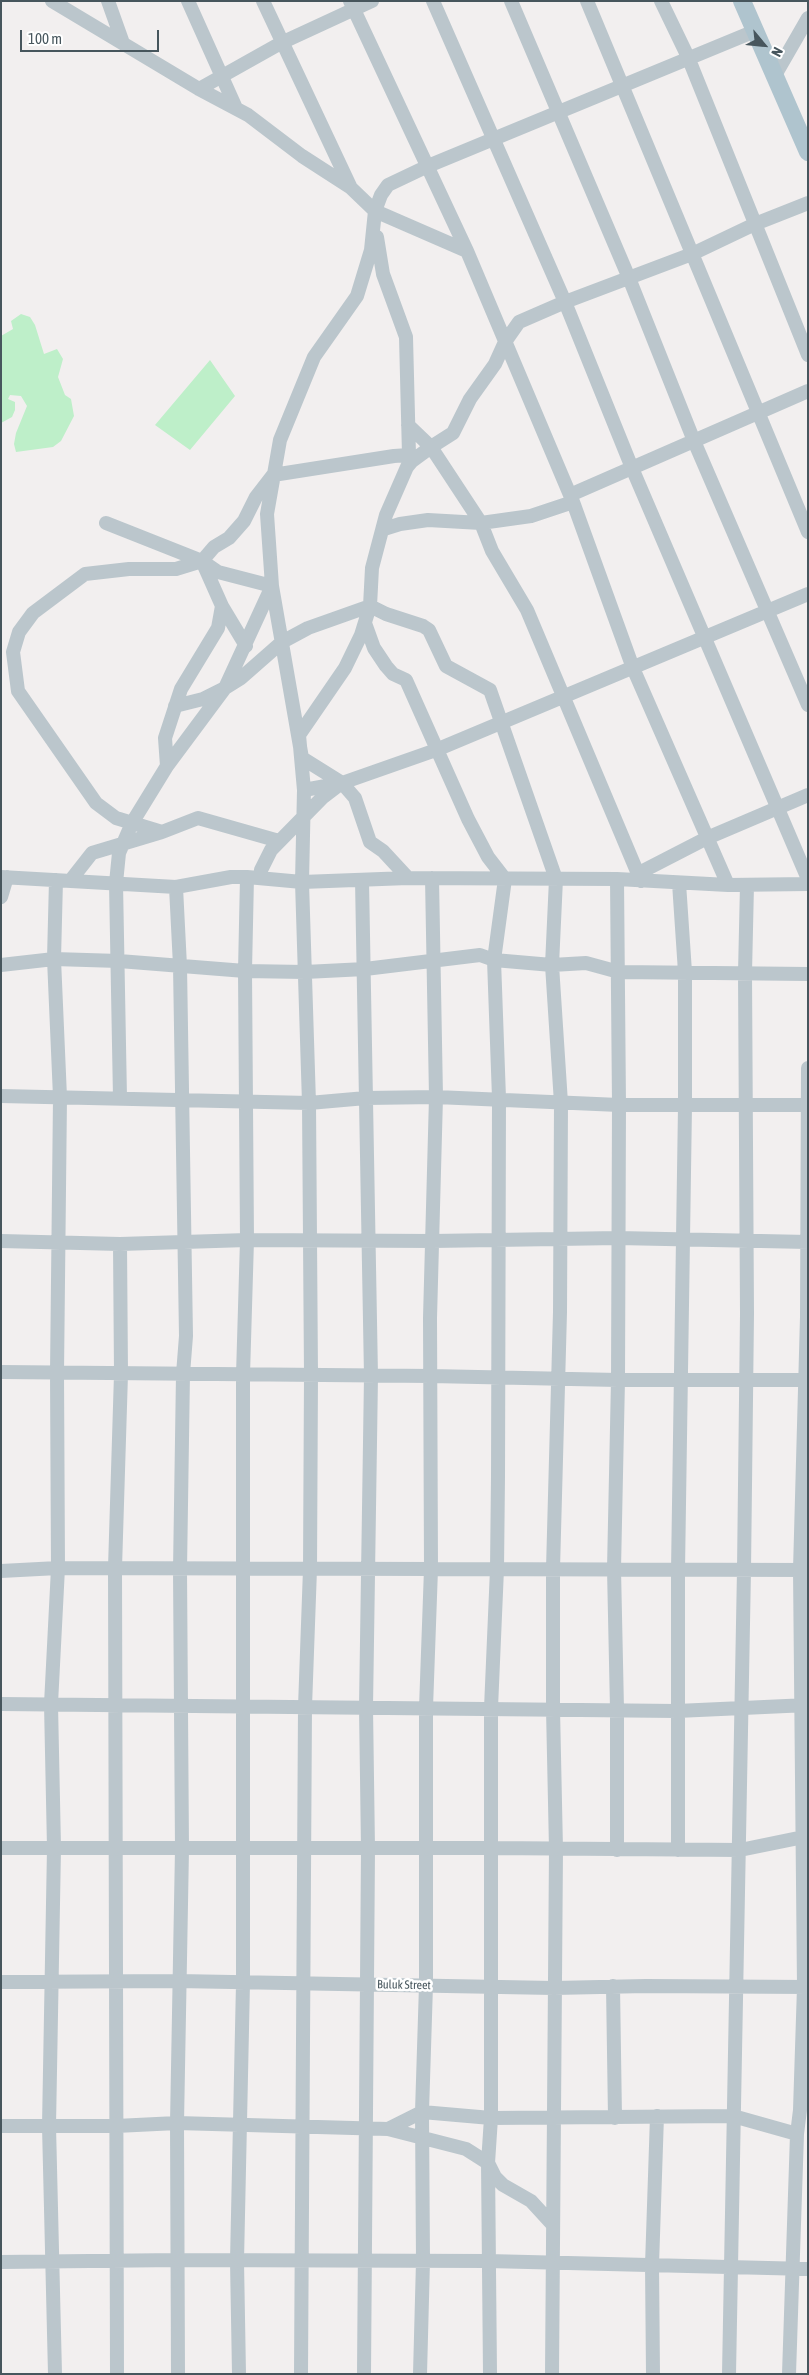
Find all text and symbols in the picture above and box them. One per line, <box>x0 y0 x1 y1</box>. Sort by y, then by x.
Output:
scale bar <box>22 20 161 52</box>
north arrow <box>739 20 789 70</box>
text: 100 m <box>28 30 62 47</box>
text: N <box>768 45 786 59</box>
street label: Buluk Street <box>377 1977 431 1993</box>

